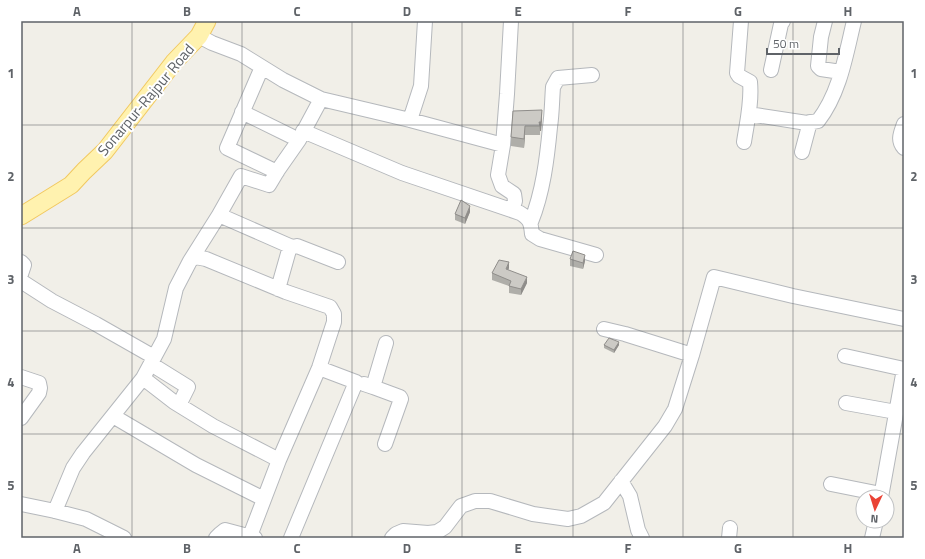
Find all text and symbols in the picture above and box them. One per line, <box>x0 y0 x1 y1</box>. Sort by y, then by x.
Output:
text: A <box>73 1 81 21</box>
text: B <box>183 1 191 21</box>
text: C <box>293 1 301 21</box>
text: D <box>403 1 411 21</box>
text: E <box>514 1 522 21</box>
text: F <box>625 1 632 21</box>
text: G <box>734 1 742 21</box>
text: H <box>844 1 852 21</box>
scale bar <box>767 30 839 56</box>
text: 50 m <box>773 34 799 53</box>
street label: Sonarpur-Rajpur Road <box>92 38 200 161</box>
text: 1 <box>7 63 15 83</box>
text: 1 <box>910 63 918 83</box>
text: 2 <box>7 166 15 186</box>
text: 2 <box>910 166 918 186</box>
text: 3 <box>7 269 15 289</box>
text: 3 <box>910 269 918 289</box>
text: 4 <box>7 372 15 392</box>
text: 4 <box>910 372 918 392</box>
text: 5 <box>7 475 15 495</box>
text: 5 <box>910 475 918 495</box>
north arrow <box>855 489 895 529</box>
text: N <box>870 511 879 527</box>
text: A <box>73 538 81 558</box>
text: B <box>183 538 191 558</box>
text: C <box>293 538 301 558</box>
text: D <box>403 538 411 558</box>
text: E <box>514 538 522 558</box>
text: F <box>625 538 632 558</box>
text: G <box>734 538 742 558</box>
text: H <box>844 538 852 558</box>

